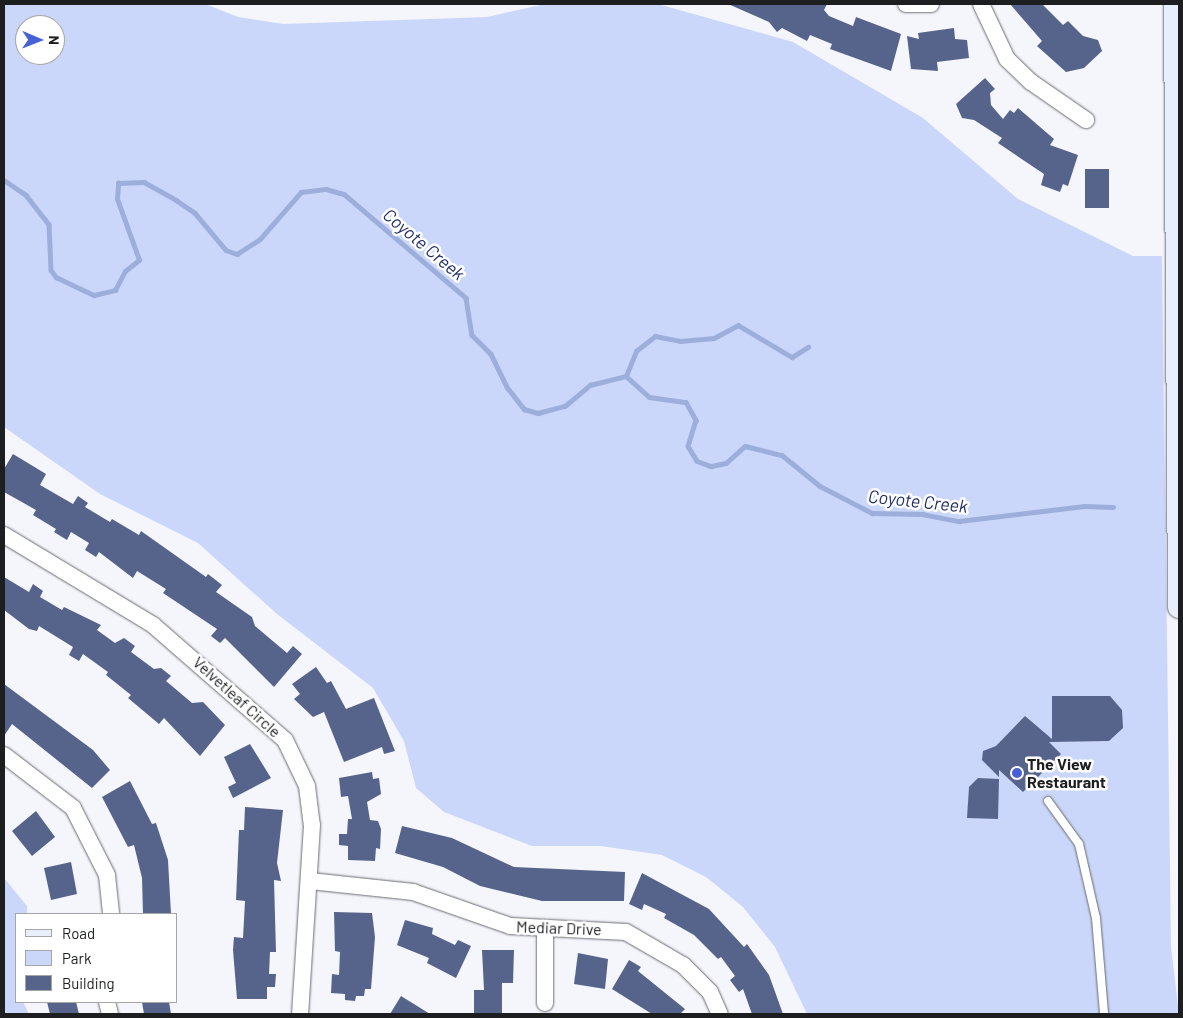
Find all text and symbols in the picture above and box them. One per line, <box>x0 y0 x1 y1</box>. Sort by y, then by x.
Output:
north arrow <box>15 15 65 65</box>
text: N <box>46 35 63 45</box>
water label: Coyote Creek <box>379 204 469 284</box>
water label: Coyote Creek <box>867 485 969 517</box>
street label: Velvetleaf Circle <box>189 653 285 741</box>
place label: The View Restaurant <box>1027 754 1106 792</box>
marker: The View Restaurant <box>1011 767 1023 779</box>
legend <box>15 913 178 1003</box>
street label: Mediar Drive <box>516 917 602 939</box>
text: Road <box>62 924 95 942</box>
text: Park <box>62 949 91 967</box>
text: Building <box>62 974 115 992</box>

